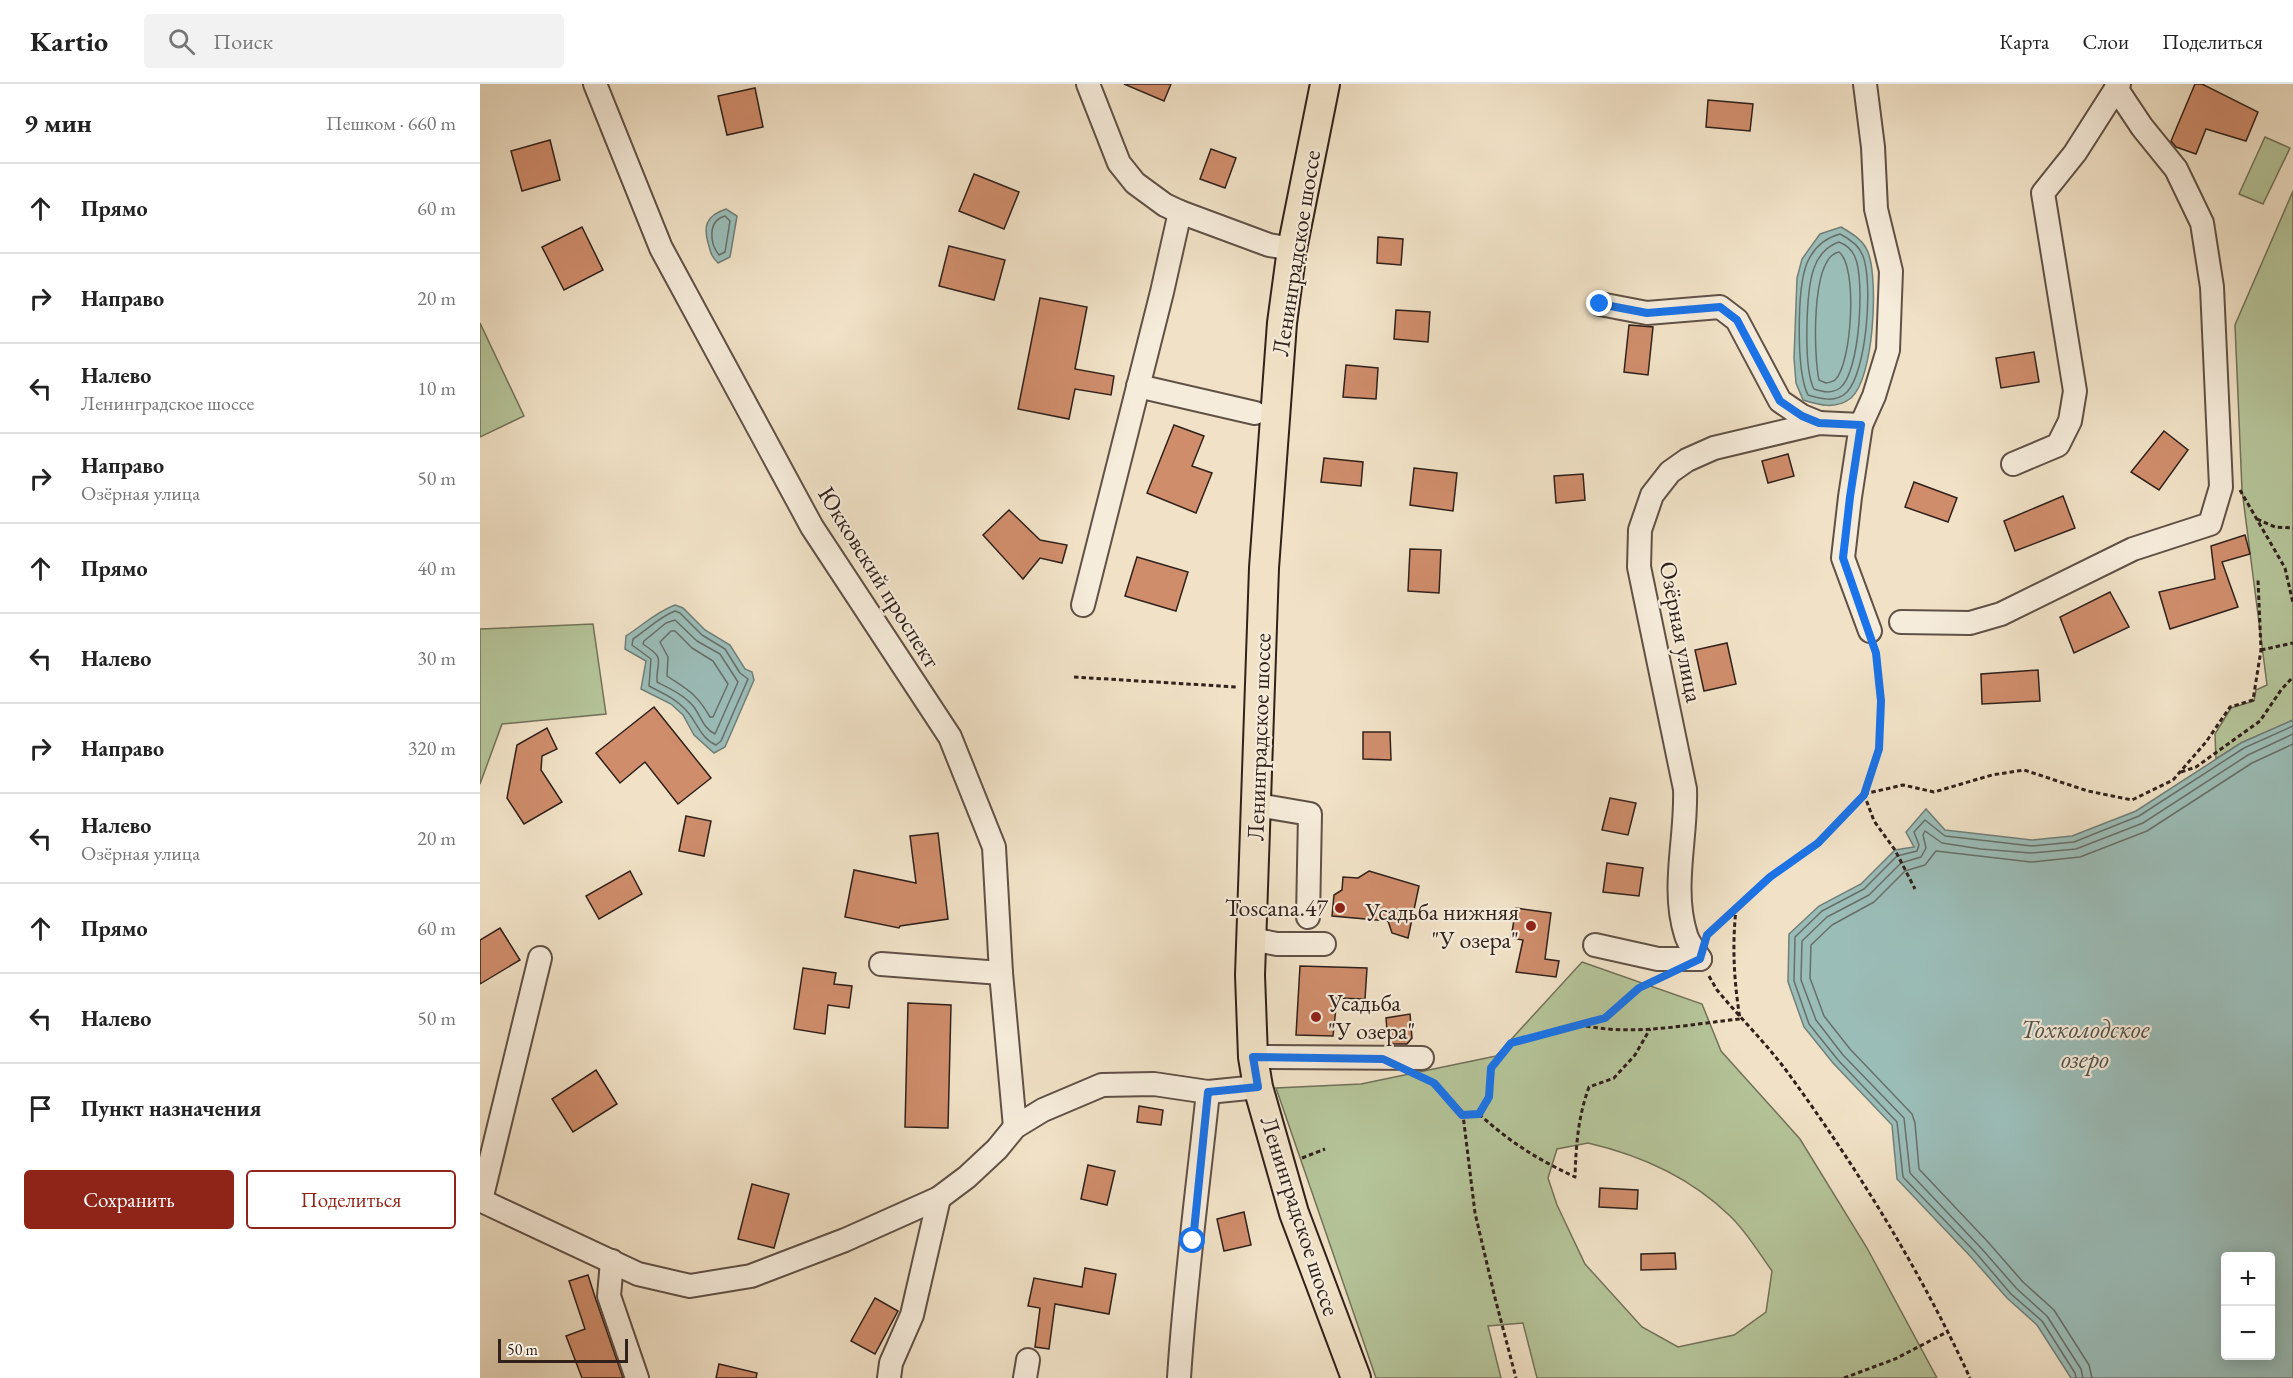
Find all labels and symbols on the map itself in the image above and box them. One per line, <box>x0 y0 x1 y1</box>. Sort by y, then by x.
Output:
street label: Ленинградское шоссе <box>1264 148 1327 358</box>
route end <box>1586 290 1612 316</box>
street label: Юкковский проспект <box>811 480 948 674</box>
street label: Озёрная улица <box>1653 559 1710 705</box>
street label: Ленинградское шоссе <box>1239 633 1278 841</box>
place label: Toscana.47 <box>1225 892 1328 923</box>
place label: Усадьба нижняя "У озера" <box>1364 896 1519 955</box>
marker: Toscana.47 <box>1333 901 1347 915</box>
marker: Усадьба нижняя "У озера" <box>1524 919 1538 933</box>
place label: Усадьба "У озера" <box>1327 987 1416 1046</box>
marker: Усадьба "У озера" <box>1309 1010 1323 1024</box>
water label: Тохколодское озеро <box>2020 1012 2151 1076</box>
street label: Ленинградское шоссе <box>1254 1112 1347 1320</box>
route start <box>1179 1227 1205 1253</box>
scale bar <box>498 1336 628 1364</box>

